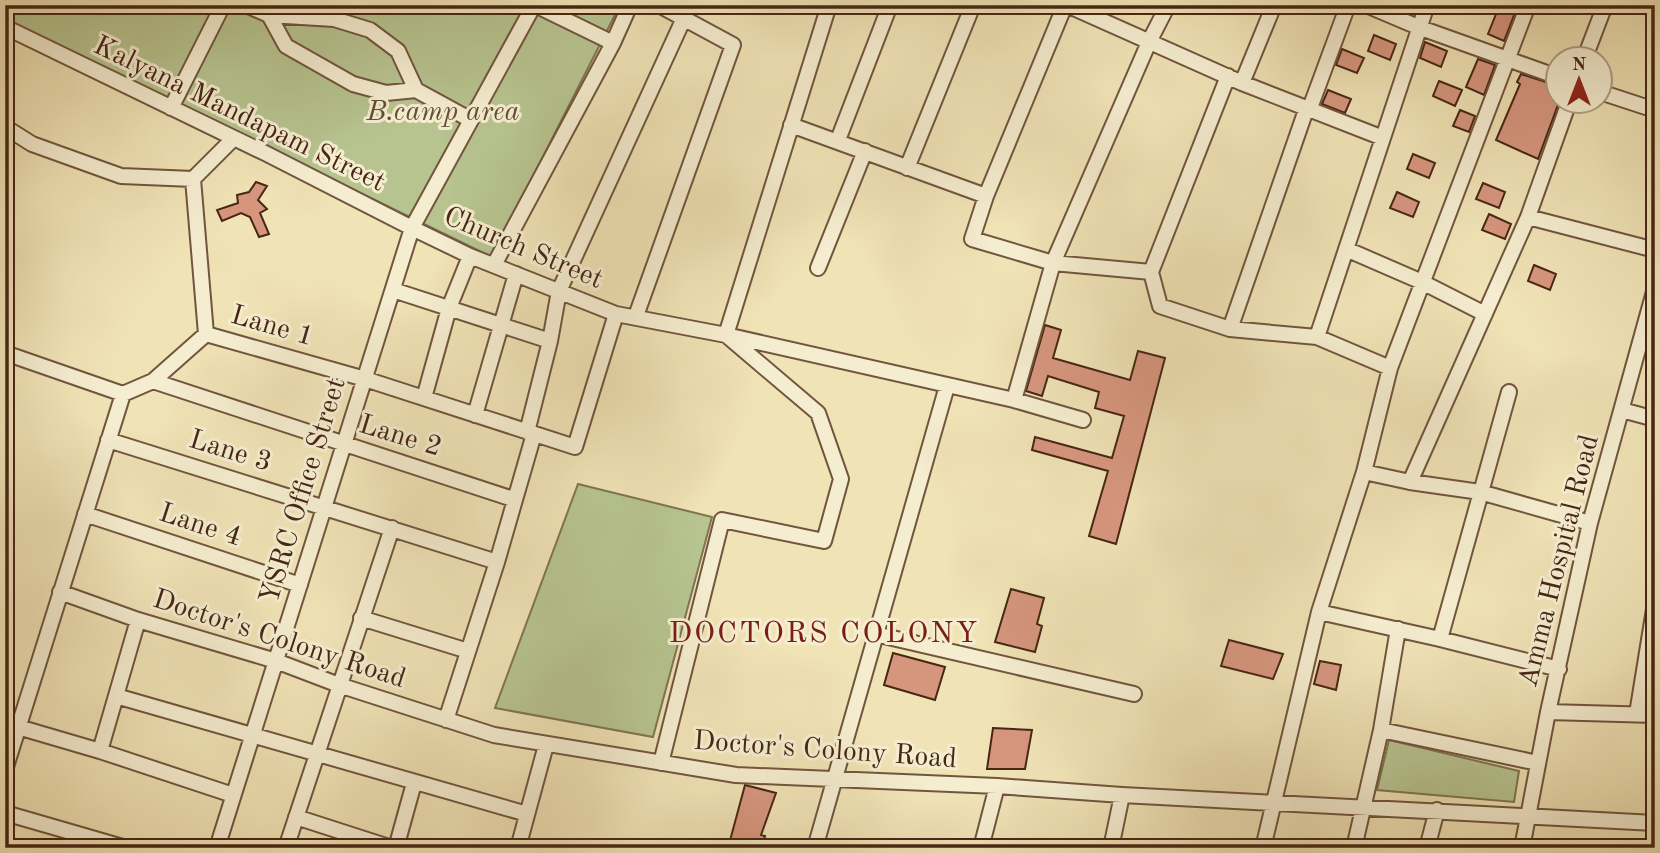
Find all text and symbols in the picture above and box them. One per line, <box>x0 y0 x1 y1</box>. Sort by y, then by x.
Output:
street label: Kalyana Mandapam Street <box>89 32 389 198</box>
north arrow <box>1544 46 1614 116</box>
text: N <box>1572 56 1587 75</box>
park label: B.camp area <box>365 99 520 127</box>
street label: Church Street <box>439 203 607 295</box>
street label: Lane 1 <box>227 302 317 352</box>
street label: YSRC Office Street <box>256 374 352 608</box>
street label: Lane 2 <box>355 411 445 463</box>
street label: Lane 3 <box>185 426 275 478</box>
street label: Amma Hospital Road <box>1515 432 1605 690</box>
street label: Lane 4 <box>155 500 245 552</box>
street label: Doctor's Colony Road <box>149 586 409 694</box>
district label: DOCTORS COLONY <box>669 619 979 649</box>
street label: Doctor's Colony Road <box>692 728 958 774</box>

